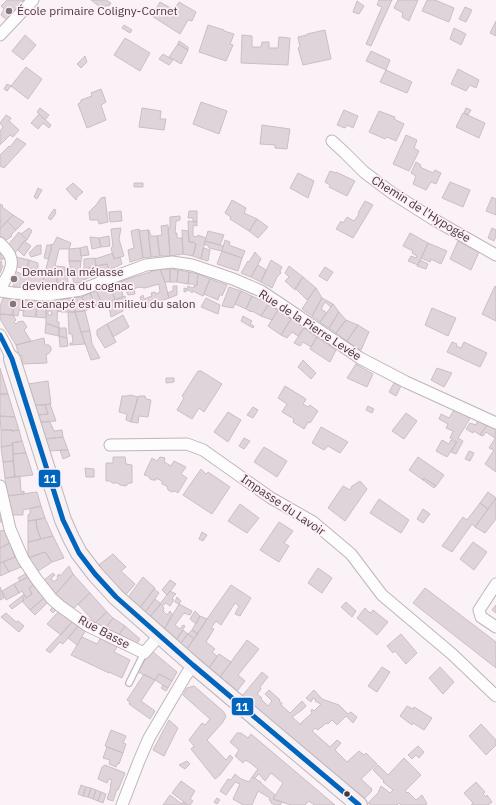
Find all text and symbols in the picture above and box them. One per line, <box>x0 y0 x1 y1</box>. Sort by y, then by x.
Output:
place label: École primaire Coligny-Cornet <box>17 3 178 18</box>
marker: École primaire Coligny-Cornet <box>4 6 14 16</box>
street label: Chemin de l'Hypogée <box>369 172 474 245</box>
place label: Demain la mélasse deviendra du cognac <box>22 264 133 293</box>
marker: Demain la mélasse deviendra du cognac <box>9 274 19 284</box>
street label: Rue de la Pierre Levée <box>256 286 365 364</box>
place label: Le canapé est au milieu du salon <box>21 296 195 311</box>
marker: Le canapé est au milieu du salon <box>8 299 18 309</box>
line badge: 11 <box>38 469 61 488</box>
street label: Impasse du Lavoir <box>238 471 329 539</box>
text: 11 <box>43 472 57 486</box>
street label: Rue Basse <box>76 612 133 652</box>
line badge: 11 <box>231 697 254 716</box>
text: 11 <box>235 700 249 714</box>
unlabelled marker <box>342 789 352 799</box>

